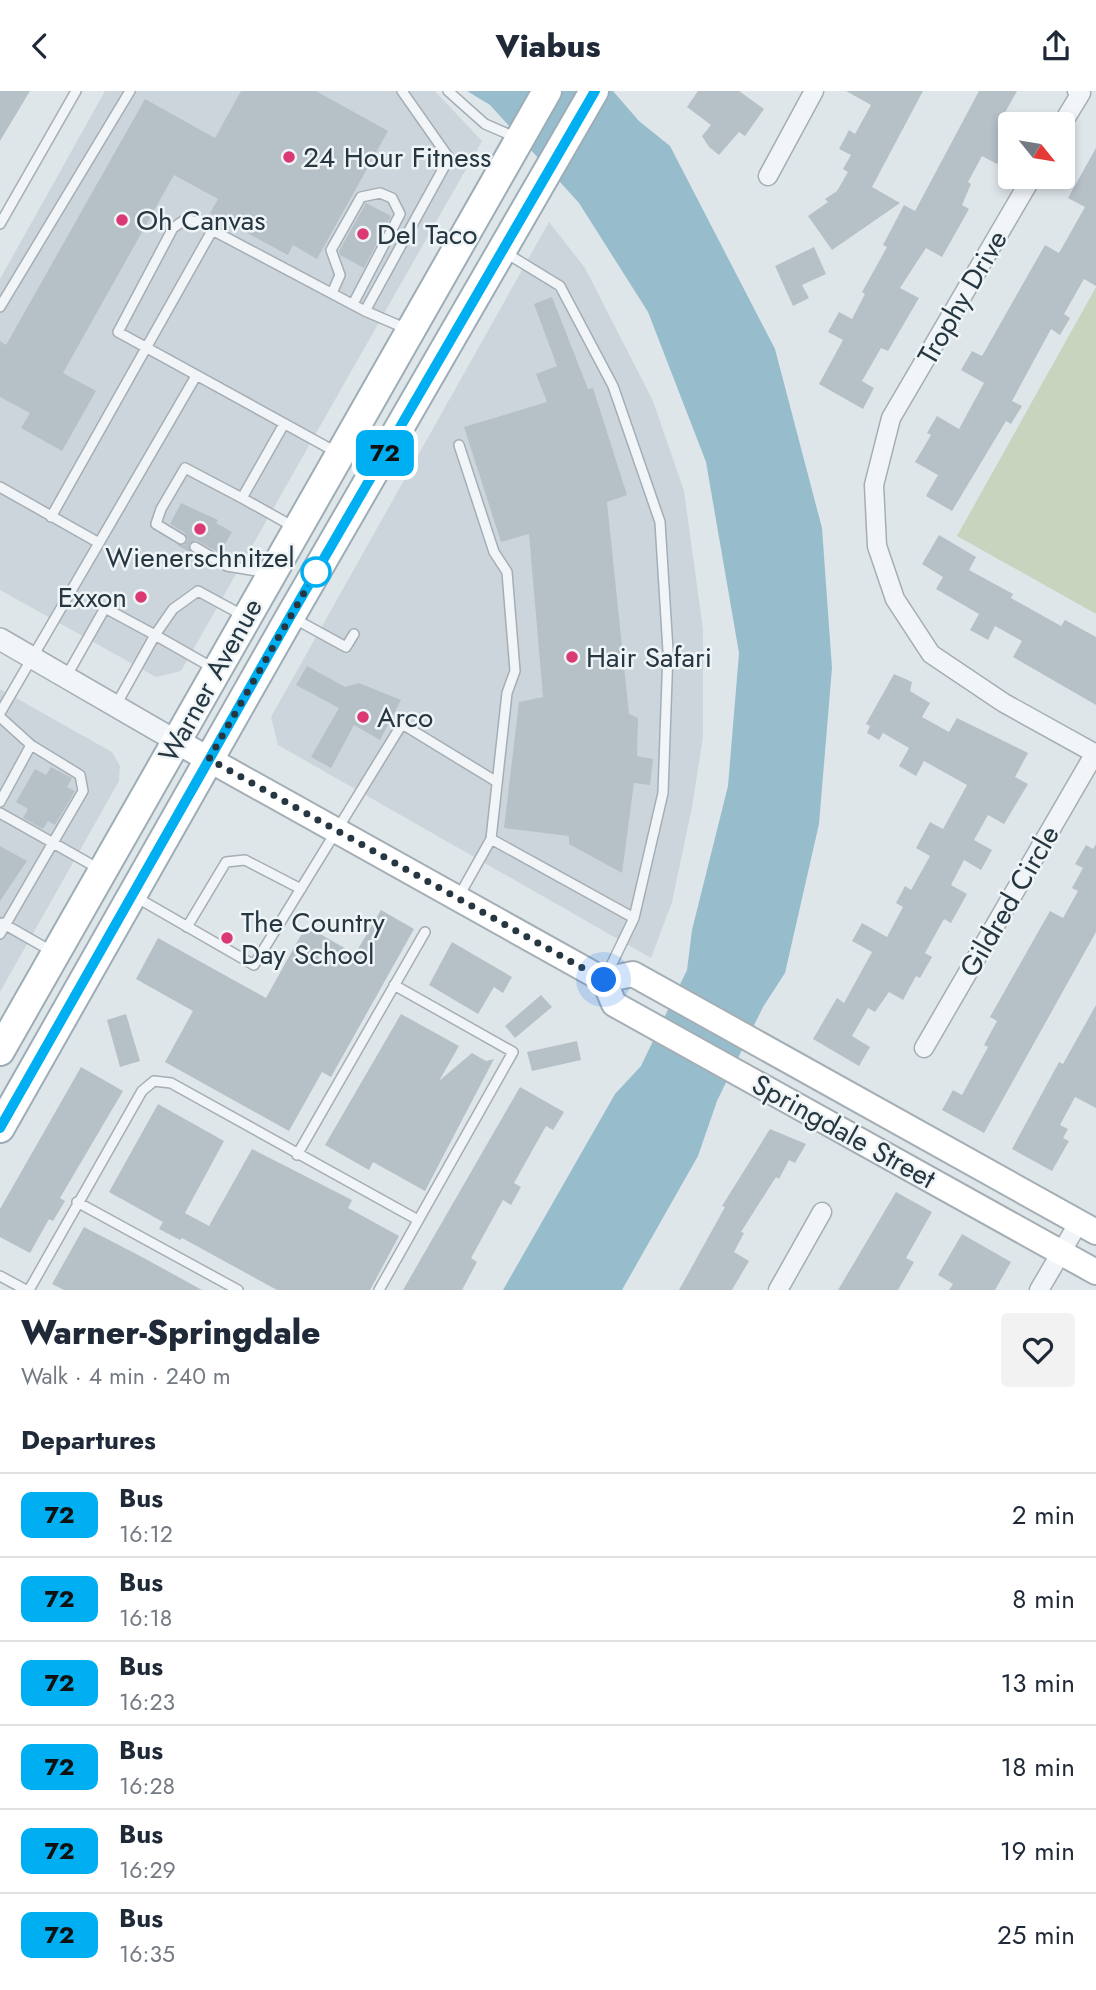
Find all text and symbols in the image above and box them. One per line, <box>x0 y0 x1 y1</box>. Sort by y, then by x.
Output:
text: Viabus <box>495 23 601 69</box>
icon: back <box>21 27 59 65</box>
icon: share <box>1037 27 1075 65</box>
north arrow <box>998 112 1074 189</box>
map controls <box>998 112 1075 189</box>
place label: 24 Hour Fitness <box>303 137 491 178</box>
marker: 24 Hour Fitness <box>281 149 297 165</box>
place label: Oh Canvas <box>136 200 266 241</box>
marker: Oh Canvas <box>114 212 130 228</box>
place label: Del Taco <box>377 214 478 255</box>
street label: Trophy Drive <box>907 223 1017 372</box>
marker: Del Taco <box>355 226 371 242</box>
line badge: 72 <box>354 430 416 476</box>
text: 72 <box>370 435 400 470</box>
marker: Wienerschnitzel <box>192 521 208 537</box>
place label: Wienerschnitzel <box>105 537 295 578</box>
unlabelled marker <box>301 557 331 587</box>
place label: Exxon <box>58 577 127 618</box>
marker: Exxon <box>133 589 149 605</box>
street label: Warner Avenue <box>148 591 273 770</box>
place label: Hair Safari <box>586 637 712 678</box>
marker: Hair Safari <box>564 649 580 665</box>
place label: Arco <box>377 697 433 738</box>
marker: Arco <box>355 709 371 725</box>
street label: Gildred Circle <box>949 818 1069 985</box>
place label: The Country Day School <box>241 902 386 975</box>
marker: The Country Day School <box>219 930 235 946</box>
your location <box>586 962 621 997</box>
street label: Springdale Street <box>744 1064 943 1199</box>
text: Warner-Springdale <box>21 1309 321 1356</box>
button: heart <box>1001 1313 1075 1387</box>
text: Walk · 4 min · 240 m <box>21 1359 231 1393</box>
text: Departures <box>21 1421 156 1459</box>
text: Bus <box>119 1479 163 1517</box>
text: 2 min <box>1012 1496 1075 1534</box>
text: 72 <box>44 1497 75 1532</box>
text: 16:12 <box>119 1517 173 1551</box>
text: Bus <box>119 1563 163 1601</box>
text: 8 min <box>1012 1580 1075 1618</box>
text: 72 <box>44 1581 75 1616</box>
text: 16:18 <box>119 1601 172 1635</box>
text: Bus <box>119 1647 163 1685</box>
text: 13 min <box>1001 1664 1075 1702</box>
text: 72 <box>44 1665 75 1700</box>
text: 16:23 <box>119 1685 175 1719</box>
text: Bus <box>119 1731 163 1769</box>
text: 18 min <box>1001 1748 1075 1786</box>
text: 72 <box>44 1749 75 1784</box>
text: 16:28 <box>119 1769 175 1803</box>
text: Bus <box>119 1815 163 1853</box>
text: 19 min <box>1000 1832 1075 1870</box>
text: 72 <box>44 1833 75 1868</box>
text: 16:29 <box>119 1853 176 1887</box>
text: Bus <box>119 1899 163 1937</box>
text: 25 min <box>997 1916 1075 1954</box>
text: 72 <box>44 1917 75 1952</box>
text: 16:35 <box>119 1937 175 1971</box>

